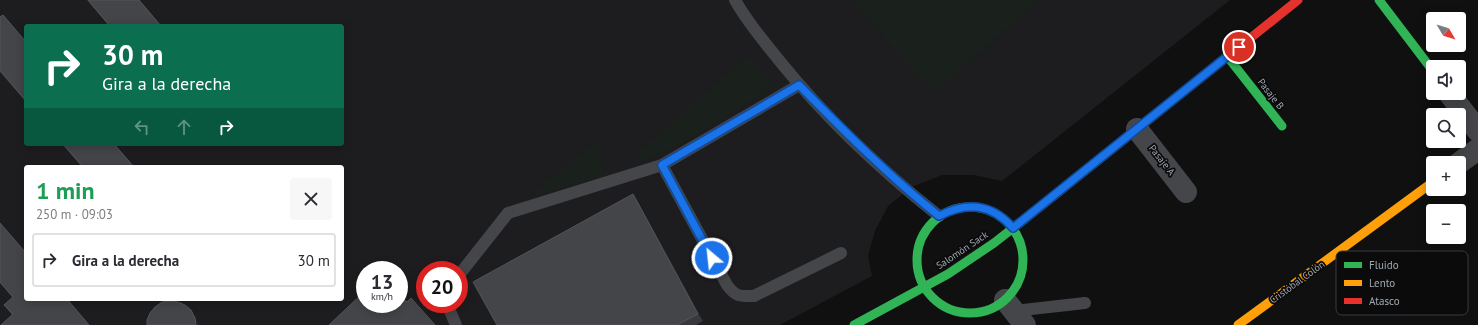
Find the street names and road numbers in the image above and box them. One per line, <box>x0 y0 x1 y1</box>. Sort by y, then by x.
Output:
street label: Pasaje B <box>1255 76 1287 112</box>
street label: Pasaje A <box>1146 142 1178 178</box>
street label: Salomón Sack <box>934 228 991 272</box>
street label: Cristóbal Colón <box>1267 258 1327 306</box>

